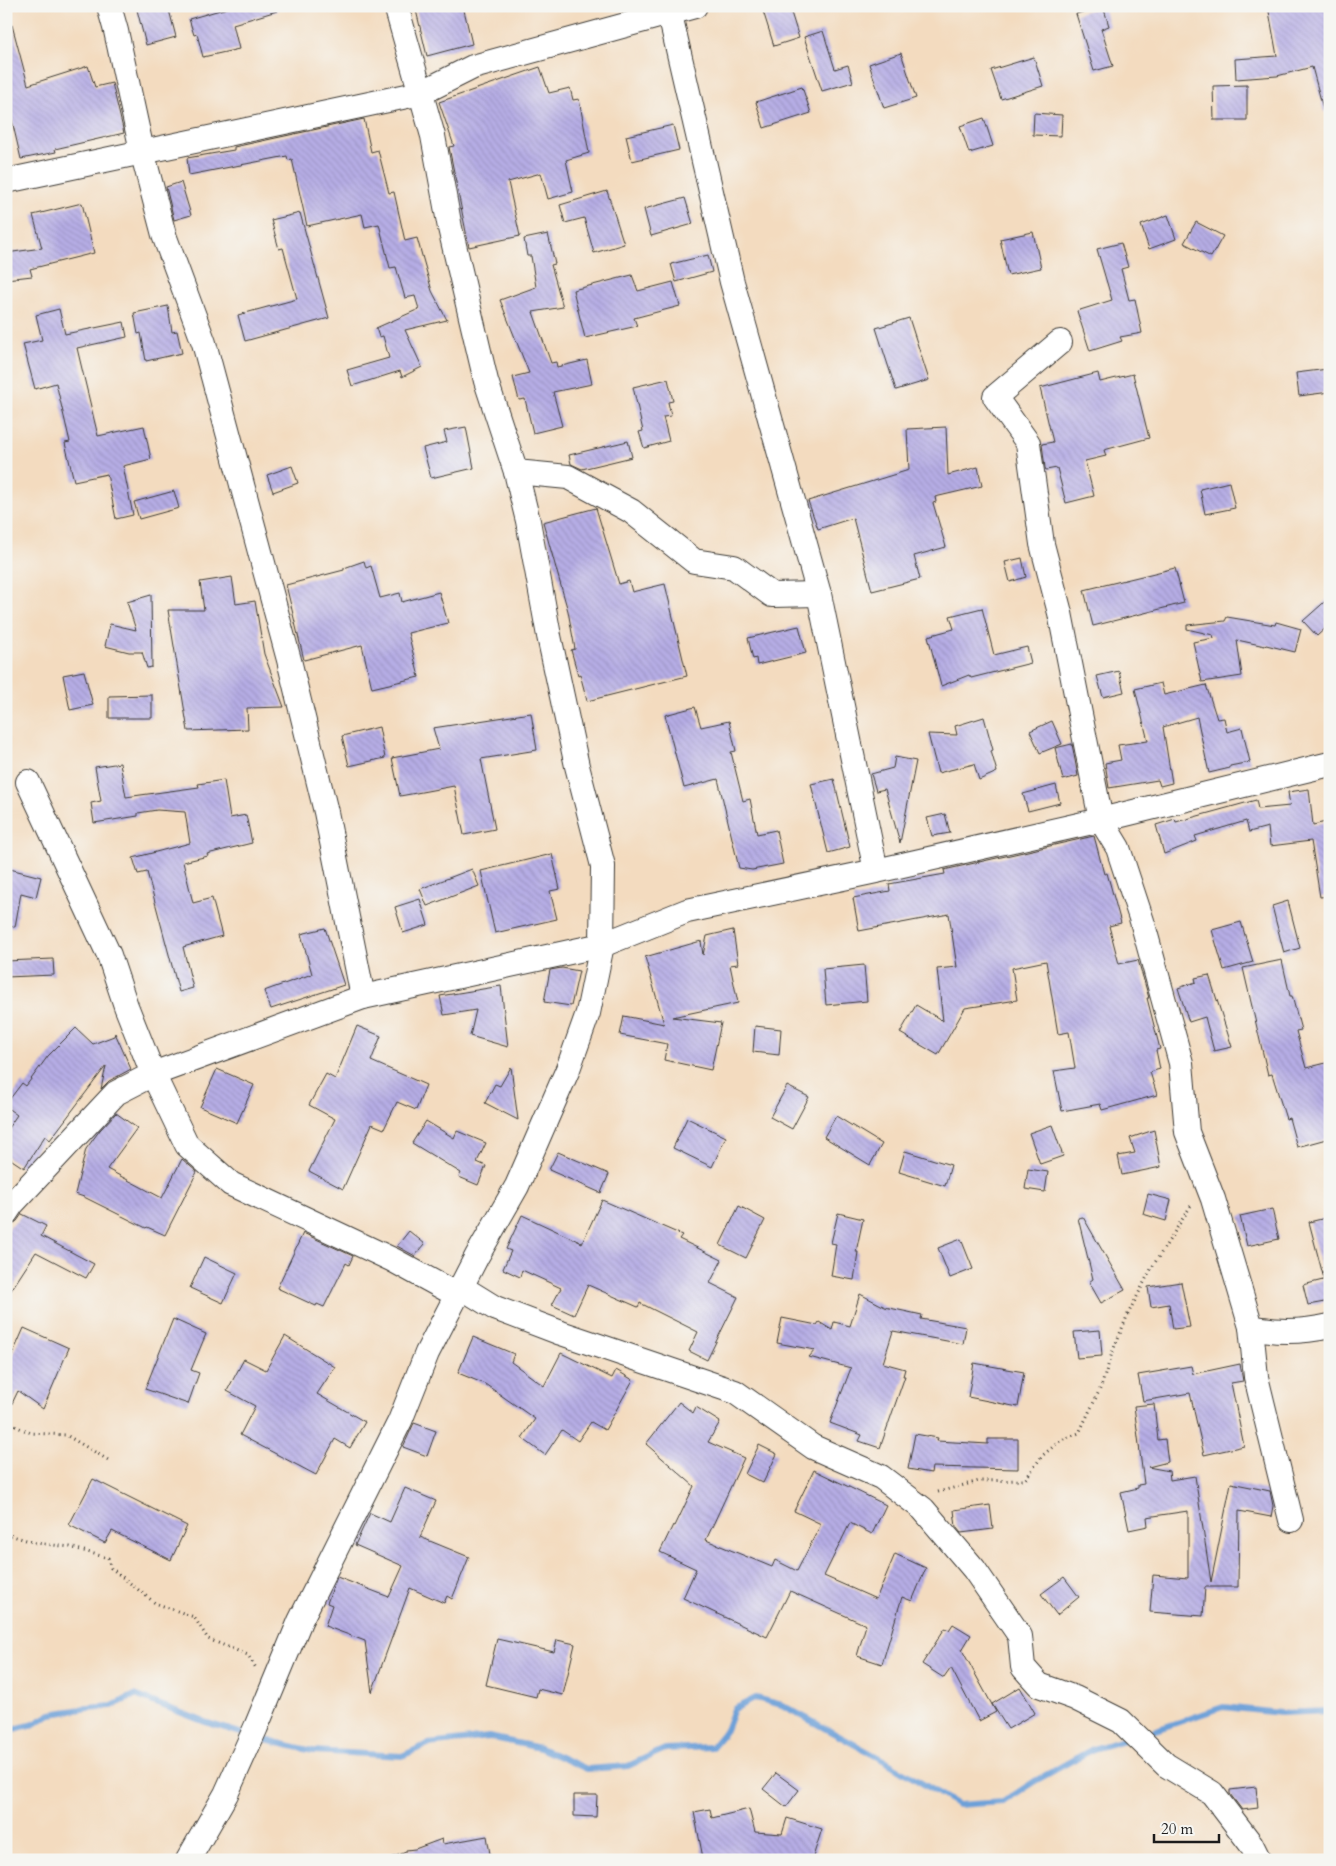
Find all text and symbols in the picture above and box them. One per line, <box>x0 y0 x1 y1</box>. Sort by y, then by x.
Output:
scale bar <box>1154 1811 1218 1843</box>
text: 20 m <box>1161 1819 1193 1839</box>

